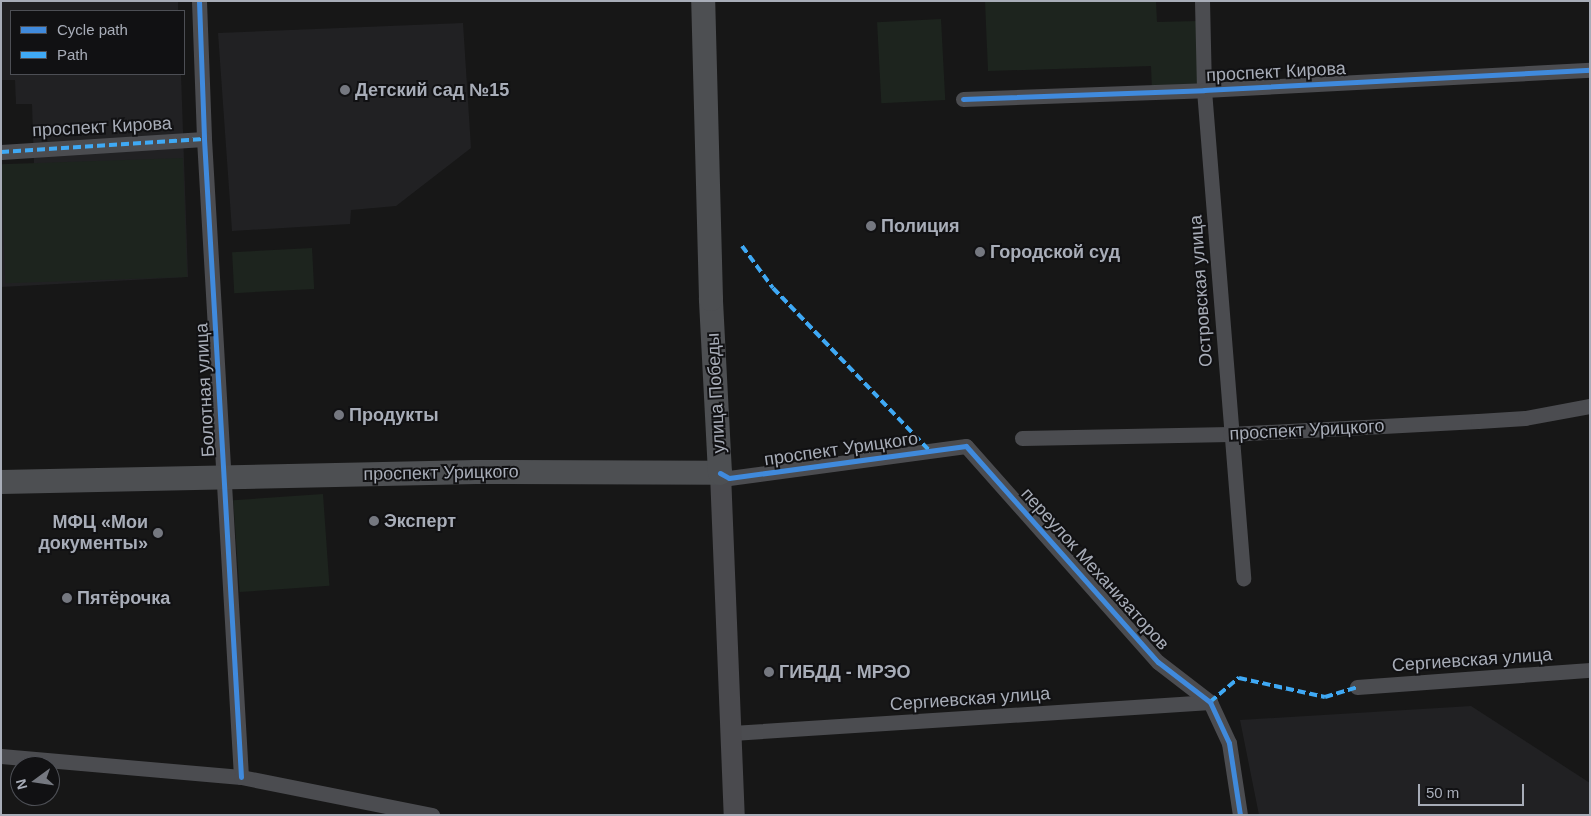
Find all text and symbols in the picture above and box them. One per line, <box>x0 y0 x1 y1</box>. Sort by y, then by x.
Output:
legend <box>10 10 185 75</box>
text: Cycle path <box>57 21 128 38</box>
text: Path <box>57 46 88 63</box>
street label: проспект Кирова <box>1206 58 1346 86</box>
place label: Детский сад №15 <box>355 79 509 101</box>
marker: Детский сад №15 <box>339 84 351 96</box>
street label: проспект Кирова <box>32 113 172 141</box>
street label: Островская улица <box>1185 214 1217 368</box>
place label: Полиция <box>881 215 960 237</box>
marker: Полиция <box>865 220 877 232</box>
place label: Городской суд <box>990 241 1120 263</box>
marker: Городской суд <box>974 246 986 258</box>
street label: Болотная улица <box>191 322 219 458</box>
street label: улица Победы <box>702 332 730 454</box>
place label: Продукты <box>349 404 439 426</box>
marker: Продукты <box>333 409 345 421</box>
street label: проспект Урицкого <box>1229 415 1385 445</box>
street label: проспект Урицкого <box>763 428 919 470</box>
street label: проспект Урицкого <box>363 461 519 485</box>
street label: переулок Механизаторов <box>1016 483 1174 655</box>
place label: Эксперт <box>384 510 456 532</box>
place label: МФЦ «Мои документы» <box>38 512 148 554</box>
marker: Эксперт <box>368 515 380 527</box>
marker: МФЦ «Мои документы» <box>152 527 164 539</box>
place label: Пятёрочка <box>77 587 170 609</box>
marker: Пятёрочка <box>61 592 73 604</box>
street label: Сергиевская улица <box>1391 644 1553 676</box>
place label: ГИБДД - МРЭО <box>779 661 911 683</box>
marker: ГИБДД - МРЭО <box>763 666 775 678</box>
street label: Сергиевская улица <box>889 683 1051 715</box>
north arrow <box>10 756 60 806</box>
scale bar <box>1421 774 1527 806</box>
text: N <box>12 778 30 791</box>
text: 50 m <box>1426 784 1459 801</box>

